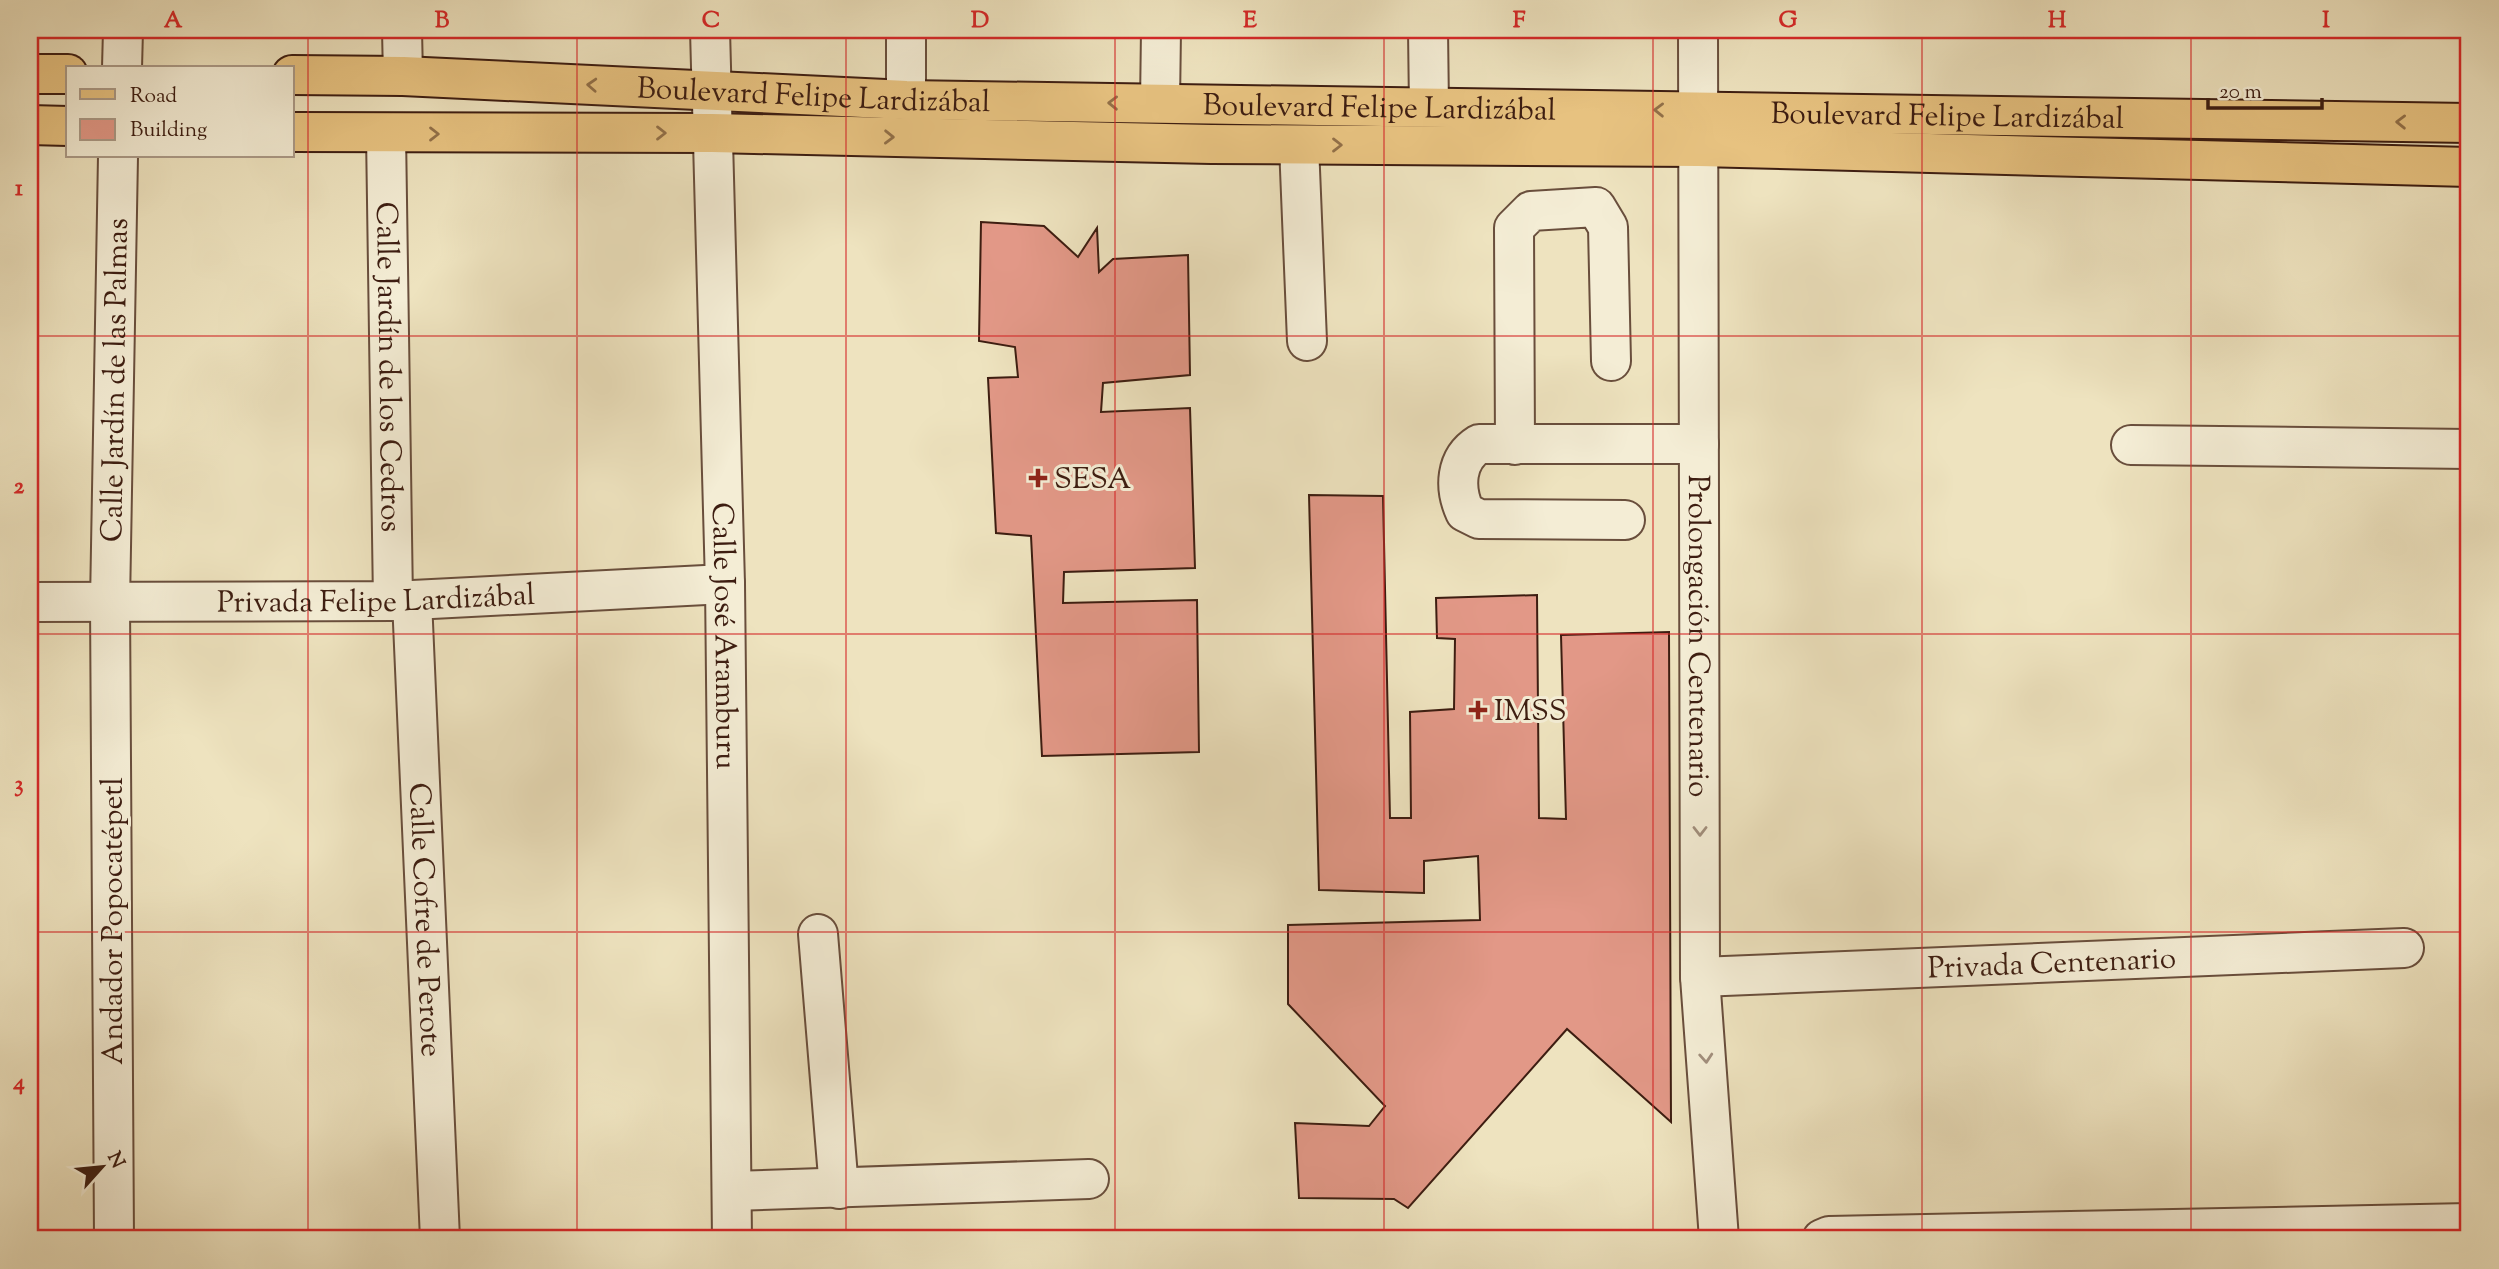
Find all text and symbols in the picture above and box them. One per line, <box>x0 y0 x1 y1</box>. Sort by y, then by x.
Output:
text: A <box>164 5 183 38</box>
text: B <box>435 5 450 38</box>
text: C <box>702 5 720 38</box>
text: D <box>971 5 989 38</box>
text: E <box>1243 5 1257 38</box>
text: F <box>1513 5 1526 38</box>
text: G <box>1779 5 1798 38</box>
text: H <box>2048 5 2067 38</box>
text: I <box>2322 5 2330 38</box>
legend <box>66 66 294 158</box>
scale bar <box>2208 66 2322 110</box>
street label: Boulevard Felipe Lardizábal <box>636 68 990 125</box>
one-way arrow <box>586 77 597 92</box>
text: 20 m <box>2219 78 2262 108</box>
text: Road <box>130 82 177 112</box>
street label: Boulevard Felipe Lardizábal <box>1202 85 1556 134</box>
street label: Boulevard Felipe Lardizábal <box>1770 94 2124 142</box>
one-way arrow <box>1107 95 1118 111</box>
one-way arrow <box>1653 102 1664 118</box>
one-way arrow <box>2395 114 2406 130</box>
text: Building <box>130 116 207 146</box>
one-way arrow <box>657 125 667 141</box>
one-way arrow <box>429 126 440 142</box>
one-way arrow <box>884 129 895 145</box>
one-way arrow <box>1332 137 1343 153</box>
text: 1 <box>15 173 23 206</box>
street label: Calle Jardín de los Cedros <box>363 201 411 533</box>
street label: Calle Jardín de las Palmas <box>92 218 141 542</box>
place label: SESA <box>1054 459 1131 502</box>
marker: SESA <box>1028 468 1048 488</box>
text: 2 <box>14 471 25 504</box>
street label: Prolongación Centenario <box>1675 475 1719 797</box>
street label: Calle José Aramburu <box>699 502 746 770</box>
street label: Privada Felipe Lardizábal <box>217 575 536 625</box>
place label: IMSS <box>1494 691 1567 734</box>
marker: IMSS <box>1468 700 1488 720</box>
text: 3 <box>14 769 24 802</box>
street label: Andador Popocatépetl <box>93 777 136 1065</box>
street label: Calle Cofre de Perote <box>396 782 451 1058</box>
one-way arrow <box>1692 826 1708 837</box>
street label: Privada Centenario <box>1927 938 2177 992</box>
one-way arrow <box>1698 1053 1713 1064</box>
text: 4 <box>12 1067 25 1100</box>
north arrow <box>66 1132 136 1202</box>
text: N <box>99 1148 130 1173</box>

